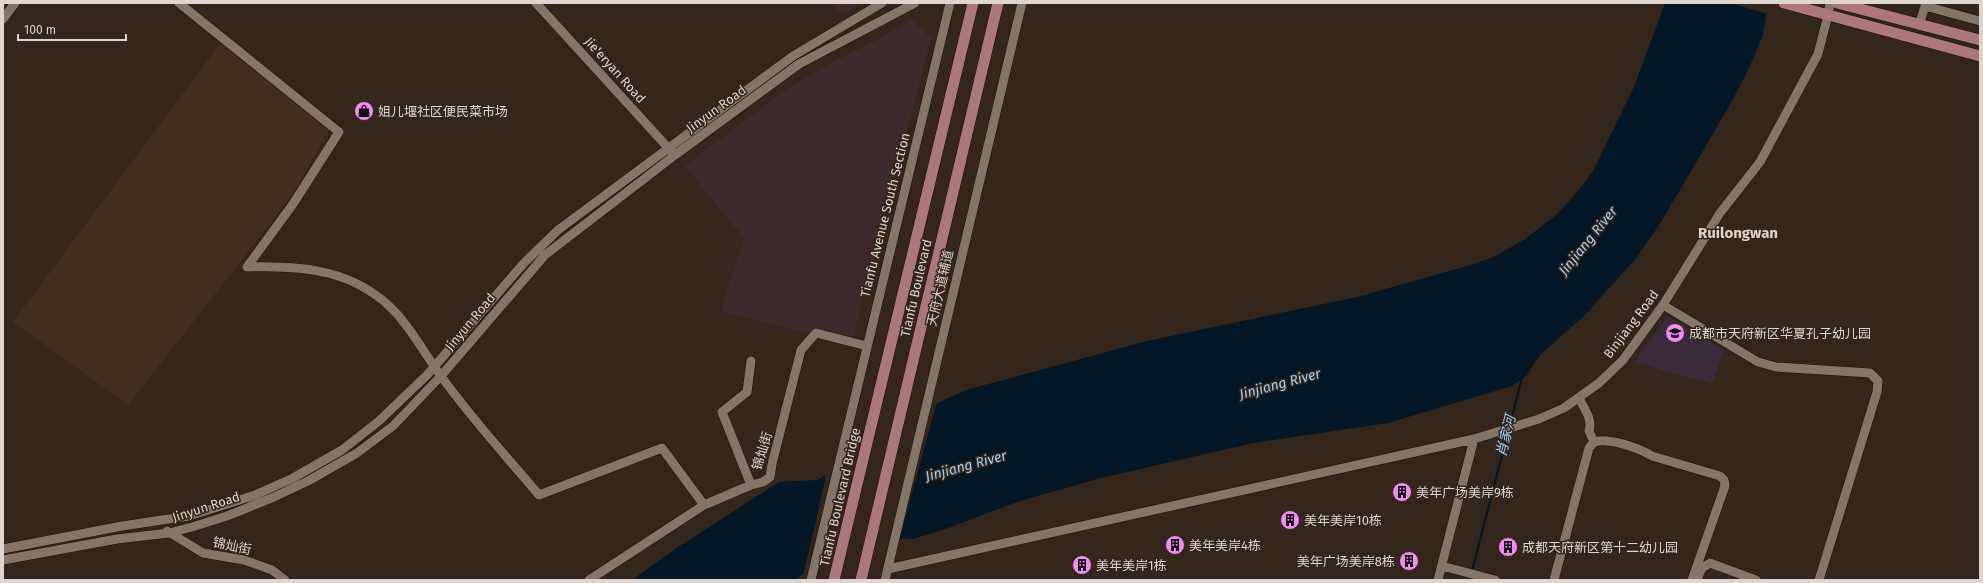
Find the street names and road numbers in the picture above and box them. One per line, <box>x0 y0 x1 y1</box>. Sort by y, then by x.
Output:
street label: Jie'eryan Road <box>581 34 649 106</box>
street label: Jinyun Road <box>683 82 749 136</box>
street label: Tianfu Avenue South Section <box>857 131 913 299</box>
street label: Tianfu Boulevard <box>897 238 935 338</box>
street label: 天府大道辅道 <box>924 248 956 328</box>
street label: Binjiang Road <box>1601 287 1661 361</box>
street label: Jinyun Road <box>442 290 498 354</box>
street label: Tianfu Boulevard Bridge <box>817 426 863 568</box>
street label: 锦灿街 <box>749 430 775 472</box>
street label: Jinyun Road <box>170 489 242 525</box>
street label: 锦灿街 <box>211 535 253 557</box>

